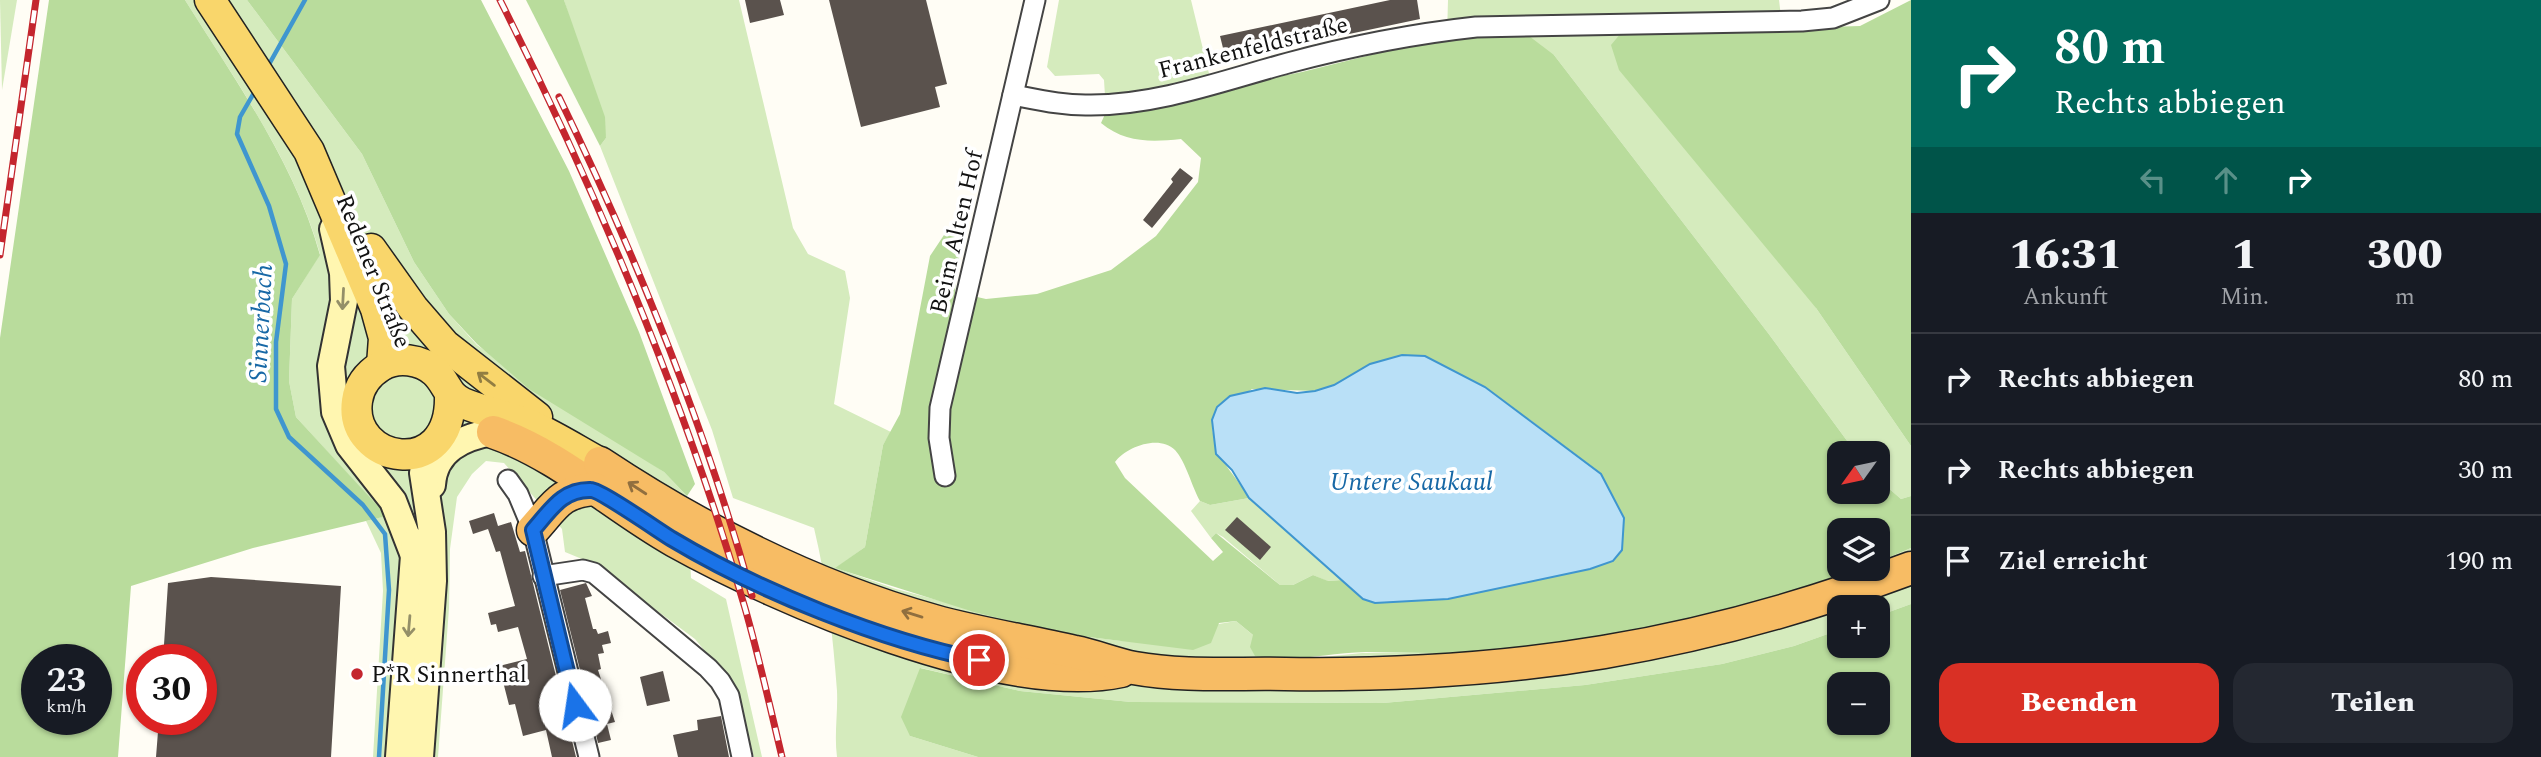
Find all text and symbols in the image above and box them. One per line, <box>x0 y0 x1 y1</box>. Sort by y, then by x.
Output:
street label: Frankenfeldstraße <box>1154 7 1352 89</box>
text: 80 m <box>2054 11 2165 86</box>
icon: right <box>1939 28 2030 119</box>
text: Rechts abbiegen <box>2054 79 2286 128</box>
street label: Beim Alten Hof <box>921 145 994 318</box>
icon: left <box>2134 161 2172 199</box>
icon: ahead <box>2207 161 2245 199</box>
icon: right <box>2280 161 2318 199</box>
street label: Redener Straße <box>326 189 420 354</box>
text: 16:31 <box>2009 224 2122 287</box>
text: 1 <box>2232 224 2257 287</box>
text: 300 <box>2367 224 2443 287</box>
water label: Sinnerbach <box>238 263 284 383</box>
text: Ankunft <box>2023 280 2108 315</box>
text: Min. <box>2220 280 2269 315</box>
text: m <box>2395 280 2415 315</box>
one-way arrow <box>336 288 349 311</box>
text: Rechts abbiegen <box>1998 359 2194 399</box>
text: 80 m <box>2458 359 2513 399</box>
icon: right <box>1939 360 1977 398</box>
one-way arrow <box>476 372 495 387</box>
north arrow <box>1827 441 1890 504</box>
map controls <box>1827 441 1890 735</box>
text: Rechts abbiegen <box>1998 450 2194 490</box>
text: 30 m <box>2458 450 2513 490</box>
icon: right <box>1939 451 1977 489</box>
water label: Untere Saukaul <box>1329 462 1493 502</box>
one-way arrow <box>627 480 647 494</box>
button: layers <box>1827 518 1890 581</box>
text: Ziel erreicht <box>1998 541 2148 581</box>
text: 190 m <box>2445 541 2513 581</box>
icon: arrive <box>1939 542 1977 580</box>
button: + <box>1827 595 1890 658</box>
one-way arrow <box>902 607 924 619</box>
one-way arrow <box>402 615 415 637</box>
pin <box>949 630 1009 690</box>
icon: arrive <box>960 641 998 679</box>
speed limit sign: 30 <box>126 644 217 735</box>
text: 23 <box>47 654 86 707</box>
place label: P*R Sinnerthal <box>371 657 527 693</box>
button: Beenden <box>1939 663 2219 743</box>
button: Teilen <box>2233 663 2513 743</box>
marker: P*R Sinnerthal <box>349 666 365 682</box>
position arrow <box>538 668 612 742</box>
button: − <box>1827 672 1890 735</box>
text: km/h <box>46 693 87 720</box>

